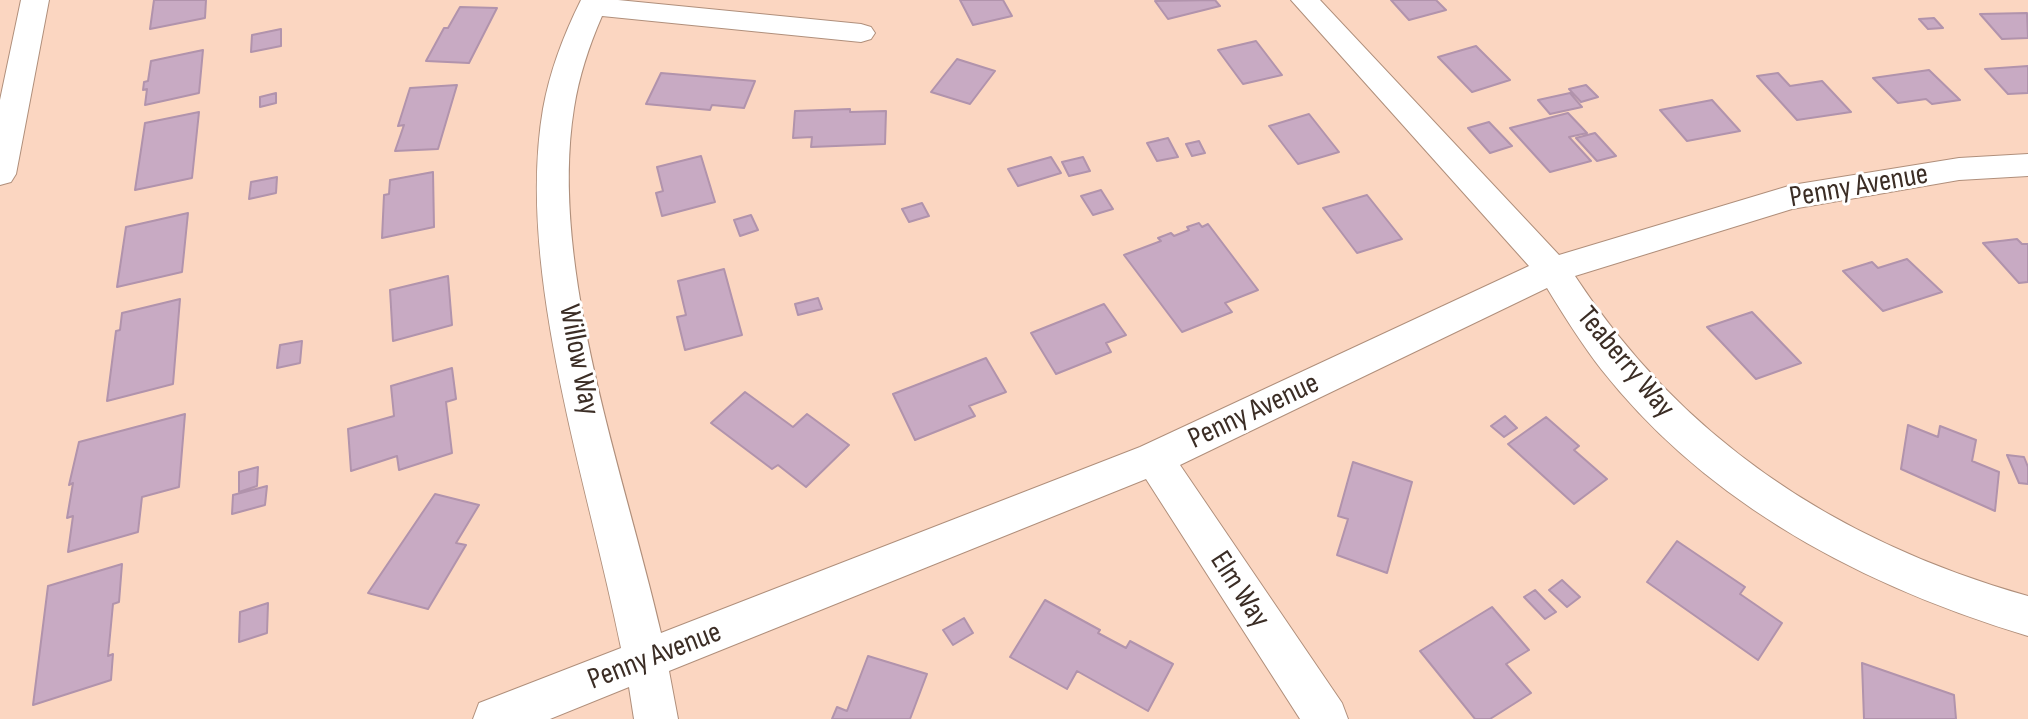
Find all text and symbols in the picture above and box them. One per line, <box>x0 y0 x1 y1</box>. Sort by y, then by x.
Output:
street label: Penny Avenue <box>1787 157 1931 217</box>
street label: Teaberry Way <box>1568 300 1682 426</box>
street label: Willow Way <box>550 302 606 418</box>
street label: Penny Avenue <box>1183 366 1325 458</box>
street label: Elm Way <box>1201 545 1277 635</box>
street label: Penny Avenue <box>583 615 727 699</box>

